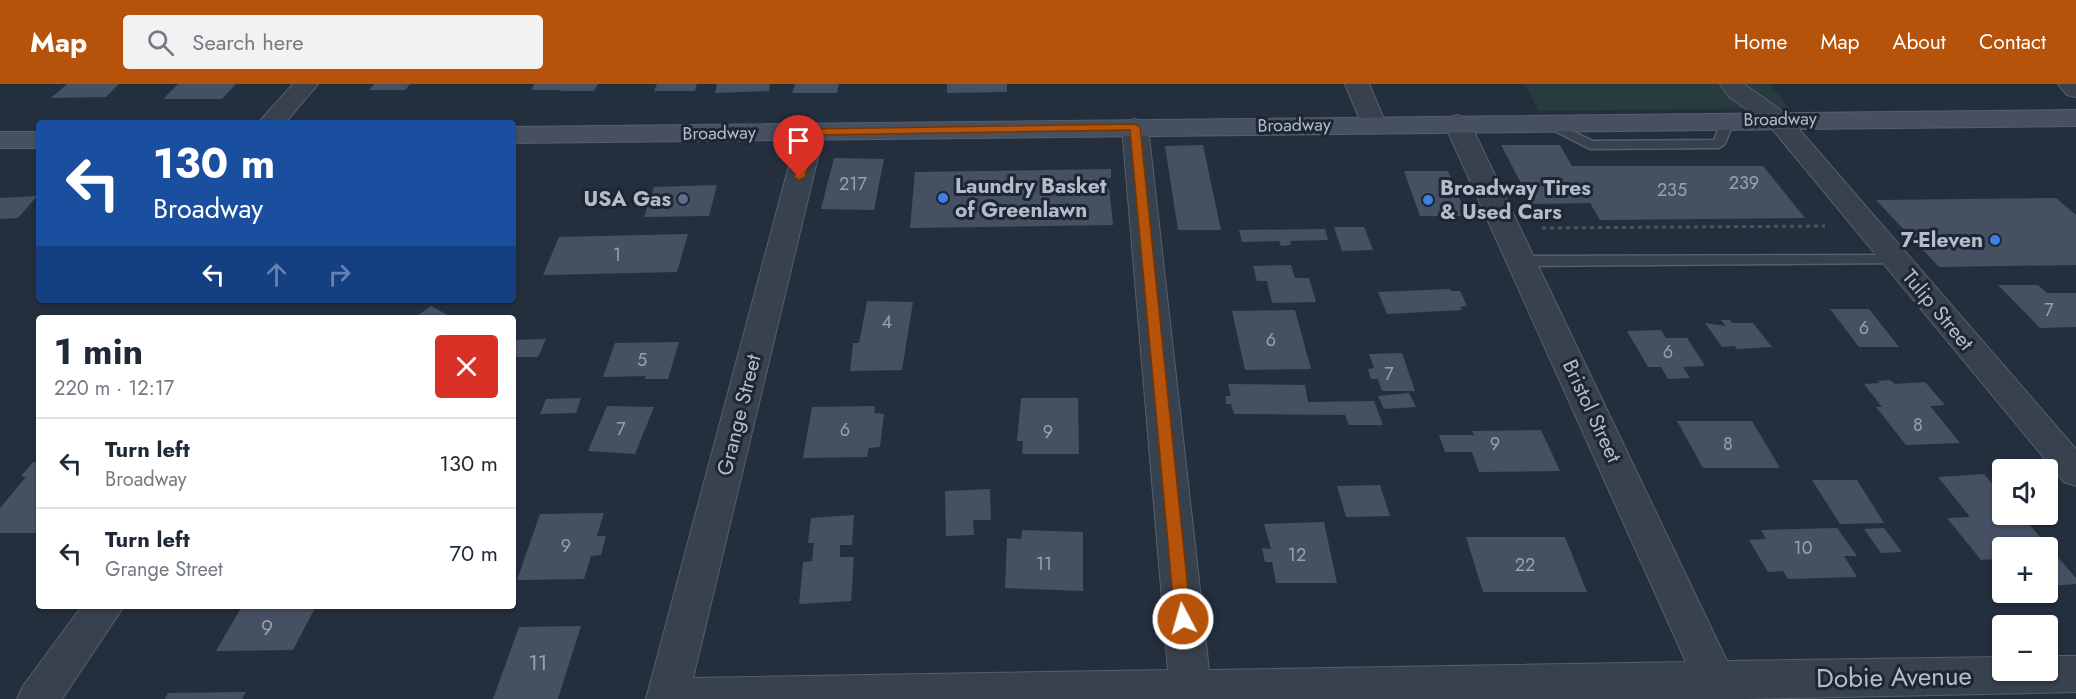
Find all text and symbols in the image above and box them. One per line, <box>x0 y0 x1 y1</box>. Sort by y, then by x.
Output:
search box <box>123 15 543 69</box>
text: Map <box>30 22 87 63</box>
icon: search <box>144 26 177 59</box>
text: Search here <box>192 26 304 58</box>
text: Home <box>1734 27 1787 57</box>
text: Map <box>1820 27 1860 57</box>
text: About <box>1893 27 1946 57</box>
text: Contact <box>1979 27 2046 57</box>
street label: Broadway <box>1743 105 1817 133</box>
street label: Broadway <box>1257 111 1331 139</box>
pin <box>773 115 824 177</box>
street label: Broadway <box>682 119 756 147</box>
icon: arrive <box>782 124 815 157</box>
text: 130 m <box>153 133 275 194</box>
icon: left <box>54 144 132 222</box>
house number: 239 <box>1729 170 1759 196</box>
house number: 217 <box>839 171 867 197</box>
place label: Laundry Basket of Greenlawn <box>955 171 1107 225</box>
place label: Broadway Tires & Used Cars <box>1440 173 1591 227</box>
house number: 235 <box>1657 177 1687 203</box>
place label: USA Gas <box>583 184 671 214</box>
text: Broadway <box>153 189 263 228</box>
marker: Laundry Basket of Greenlawn <box>936 191 950 205</box>
marker: USA Gas <box>676 192 690 206</box>
marker: Broadway Tires & Used Cars <box>1421 193 1435 207</box>
place label: 7-Eleven <box>1901 225 1983 255</box>
marker: 7-Eleven <box>1988 233 2002 247</box>
house number: 1 <box>613 242 621 268</box>
icon: left <box>197 258 230 291</box>
icon: ahead <box>260 258 293 291</box>
icon: right <box>323 258 356 291</box>
street label: Tulip Street <box>1895 263 1981 357</box>
house number: 7 <box>2044 297 2054 323</box>
house number: 4 <box>882 309 892 335</box>
house number: 6 <box>1859 315 1869 341</box>
text: 1 min <box>54 325 143 377</box>
house number: 6 <box>1266 327 1276 353</box>
button: close <box>435 335 498 398</box>
house number: 6 <box>1663 339 1673 365</box>
house number: 5 <box>637 347 647 373</box>
street label: Grange Street <box>709 351 769 479</box>
street label: Bristol Street <box>1555 355 1629 467</box>
house number: 7 <box>1384 361 1394 387</box>
text: 220 m · 12:17 <box>54 374 174 403</box>
house number: 8 <box>1913 412 1923 438</box>
house number: 7 <box>616 416 626 442</box>
house number: 6 <box>840 417 850 443</box>
house number: 9 <box>1043 419 1053 445</box>
house number: 9 <box>1490 431 1500 457</box>
house number: 8 <box>1723 431 1733 457</box>
text: Turn left <box>105 433 190 465</box>
icon: left <box>54 447 87 480</box>
text: 130 m <box>439 447 498 479</box>
map controls <box>1992 459 2058 681</box>
button: sound <box>1992 459 2058 525</box>
text: Broadway <box>105 465 187 494</box>
text: Turn left <box>105 523 190 555</box>
house number: 9 <box>561 533 571 559</box>
house number: 10 <box>1794 535 1813 561</box>
icon: left <box>54 537 87 570</box>
text: 70 m <box>449 537 498 569</box>
button: + <box>1992 537 2058 603</box>
house number: 12 <box>1288 542 1306 568</box>
house number: 11 <box>1036 551 1052 577</box>
house number: 22 <box>1515 552 1535 578</box>
text: Grange Street <box>105 555 223 584</box>
position arrow <box>1151 587 1215 651</box>
house number: 9 <box>261 613 273 643</box>
button: − <box>1992 615 2058 681</box>
house number: 11 <box>529 648 547 678</box>
street label: Dobie Avenue <box>1816 657 1972 697</box>

